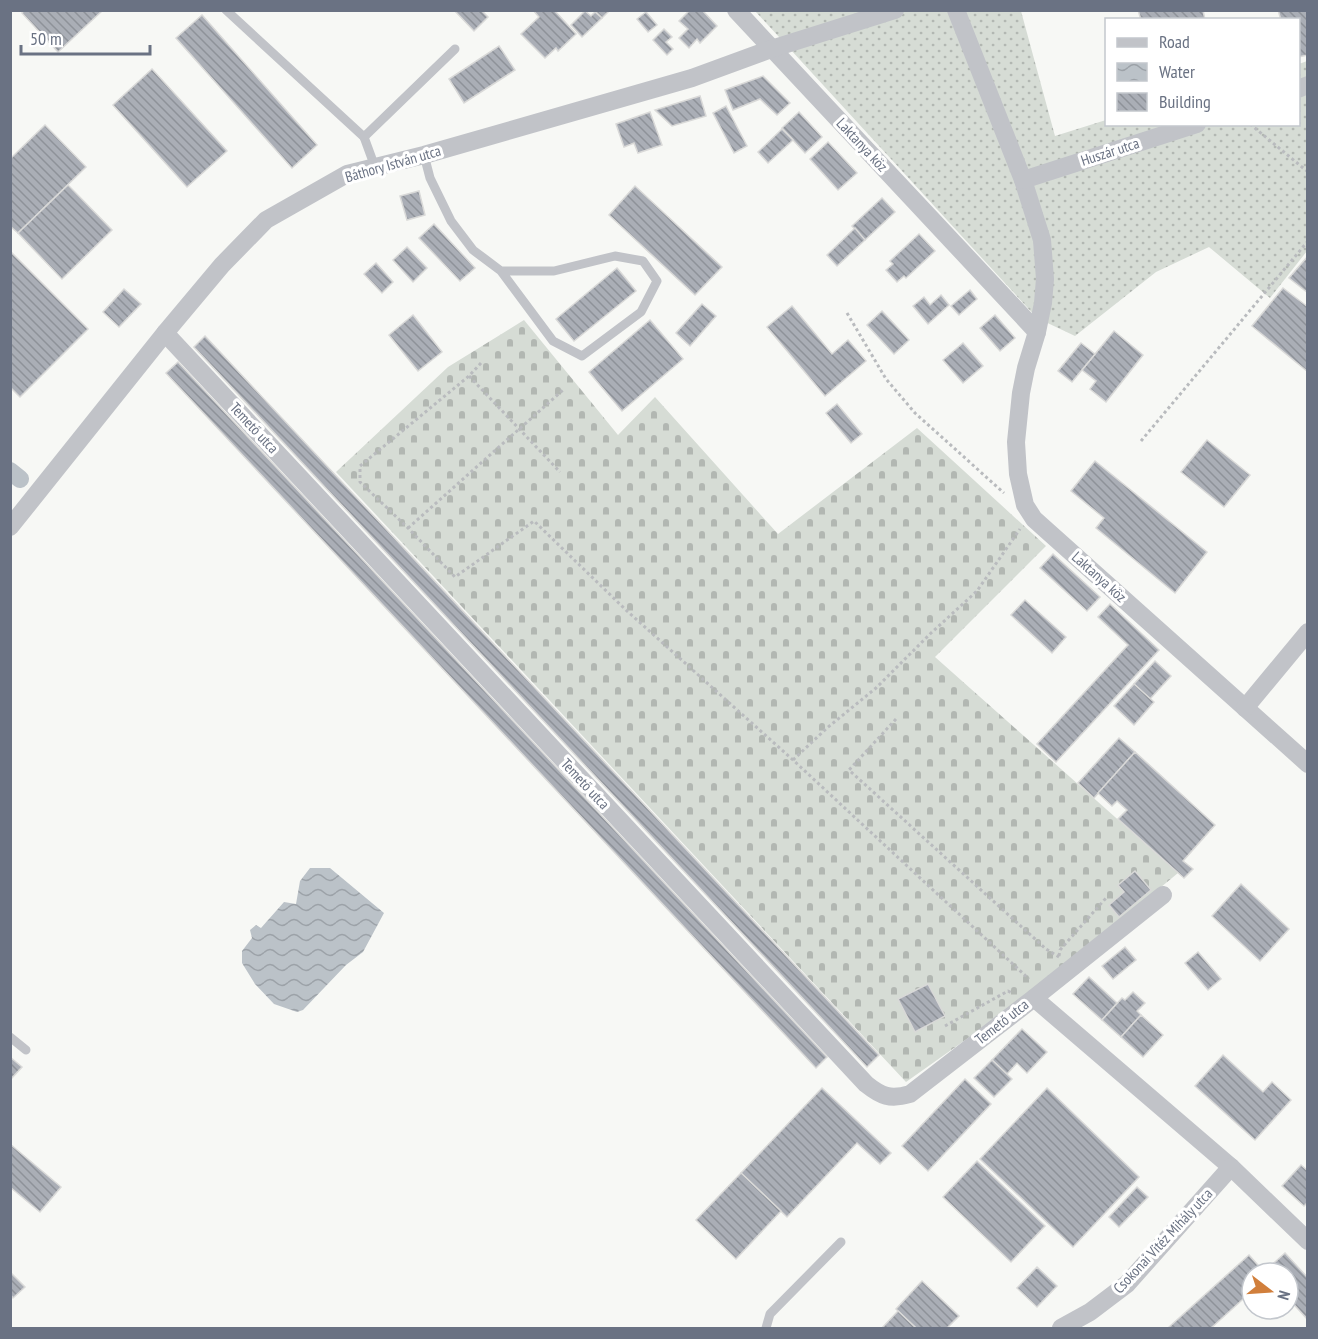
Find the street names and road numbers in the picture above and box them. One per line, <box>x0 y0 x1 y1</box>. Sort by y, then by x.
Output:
street label: Laktanya köz <box>833 114 892 176</box>
street label: Huszár utca <box>1078 133 1141 170</box>
street label: Báthory István utca <box>343 141 443 186</box>
street label: Temető utca <box>226 398 283 457</box>
street label: Laktanya köz <box>1068 547 1130 606</box>
street label: Temető utca <box>557 754 614 813</box>
street label: Temető utca <box>971 995 1032 1048</box>
street label: Csokonai Vitéz Mihály utca <box>1109 1184 1216 1297</box>

